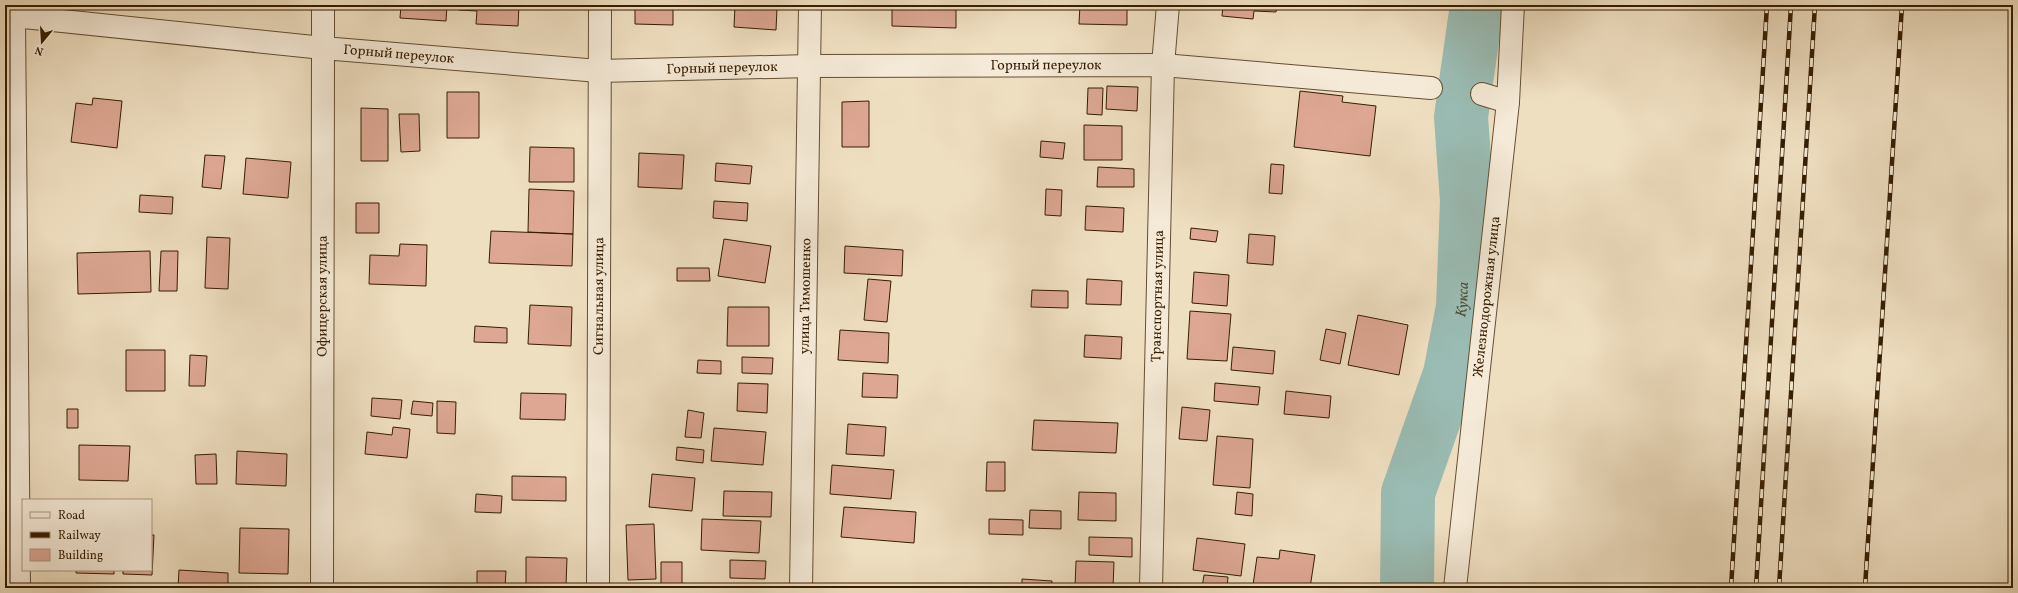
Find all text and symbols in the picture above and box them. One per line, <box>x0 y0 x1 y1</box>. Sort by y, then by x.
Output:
north arrow <box>22 22 62 62</box>
street label: Горный переулок <box>343 40 455 68</box>
text: N <box>33 42 45 58</box>
street label: Горный переулок <box>990 56 1102 75</box>
street label: Горный переулок <box>666 57 778 79</box>
street label: Железнодорожная улица <box>1469 215 1505 378</box>
street label: Транспортная улица <box>1147 230 1169 362</box>
street label: Офицерская улица <box>313 235 332 357</box>
street label: Сигнальная улица <box>589 237 609 355</box>
street label: улица Тимошенко <box>795 238 816 354</box>
water label: Кукса <box>1451 281 1474 319</box>
legend <box>22 499 152 571</box>
text: Road <box>58 508 85 524</box>
text: Railway <box>58 528 101 544</box>
text: Building <box>58 548 103 564</box>

